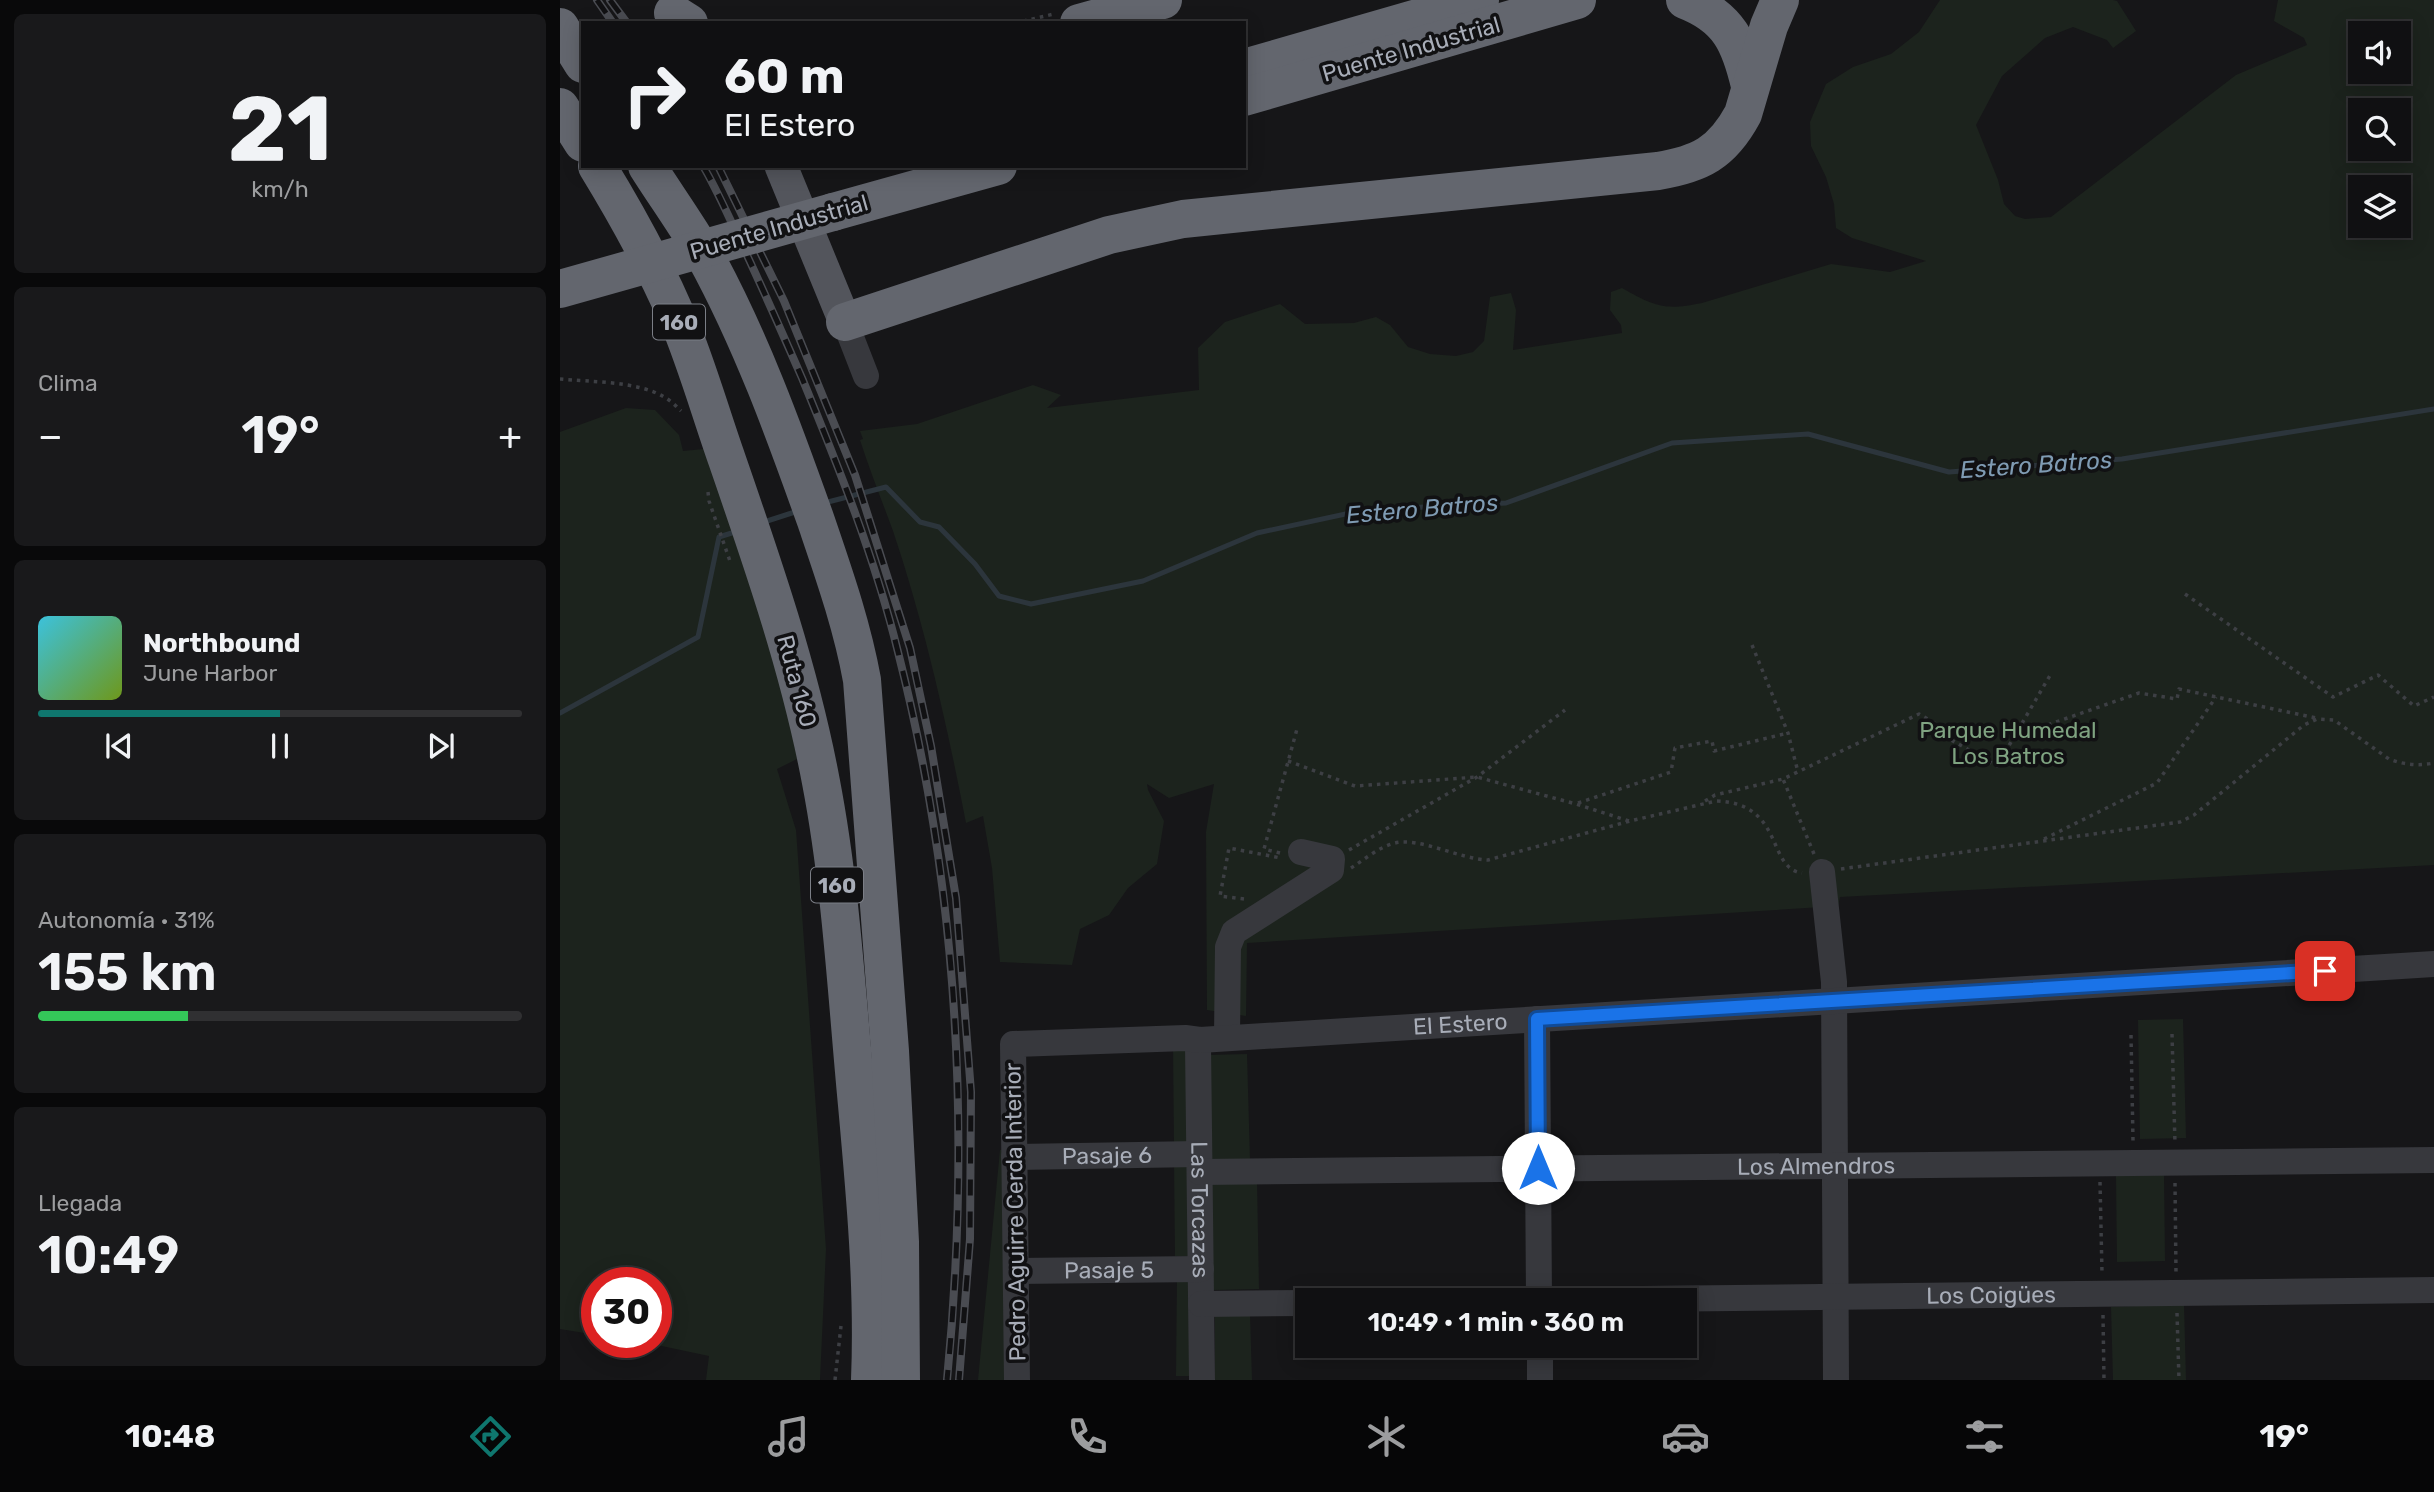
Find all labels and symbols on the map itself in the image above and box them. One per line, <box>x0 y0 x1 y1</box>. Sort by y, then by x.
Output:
street label: Puente Industrial <box>1319 10 1503 88</box>
street label: Puente Industrial <box>687 188 871 266</box>
road number: 160 <box>653 304 705 340</box>
water label: Estero Batros <box>1959 446 2113 484</box>
water label: Estero Batros <box>1345 488 1499 530</box>
street label: Ruta 160 <box>771 632 823 730</box>
park label: Parque Humedal Los Batros <box>1919 716 2097 770</box>
road number: 160 <box>811 868 863 903</box>
pin <box>2295 941 2355 1001</box>
street label: El Estero <box>1412 1007 1508 1041</box>
street label: Pedro Aguirre Cerda Interior <box>998 1062 1032 1362</box>
position arrow <box>1501 1131 1575 1205</box>
street label: Pasaje 6 <box>1062 1141 1152 1170</box>
street label: Las Torcazas <box>1185 1141 1215 1278</box>
street label: Los Almendros <box>1737 1151 1895 1181</box>
street label: Pasaje 5 <box>1064 1256 1154 1284</box>
speed limit sign: 30 <box>581 1267 672 1358</box>
street label: Los Coigües <box>1926 1280 2056 1310</box>

